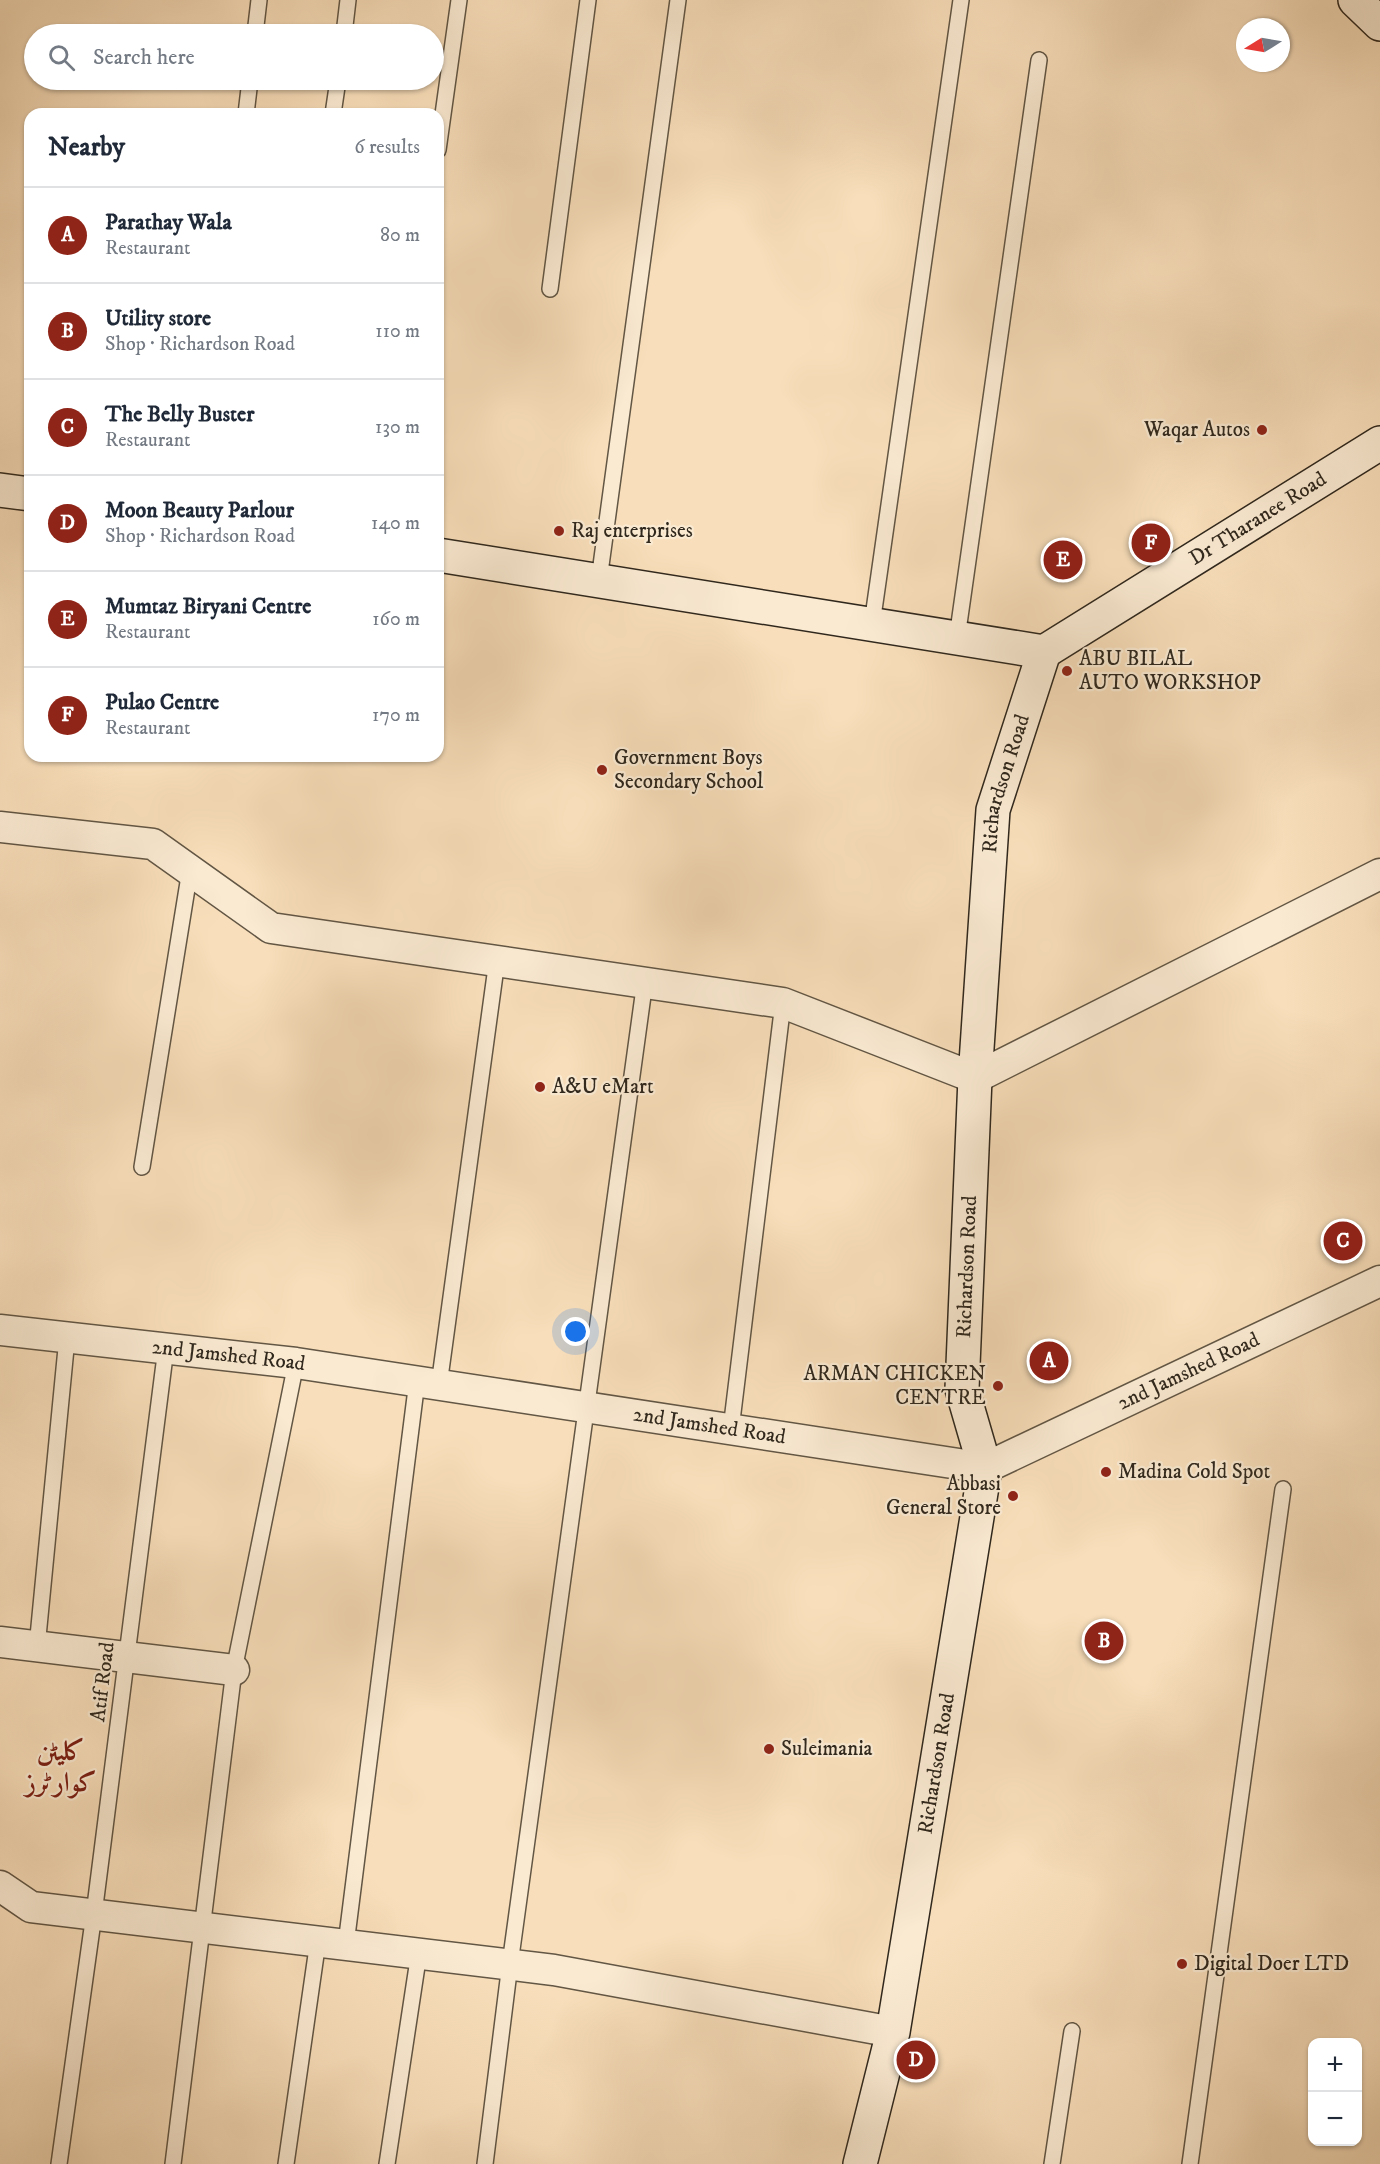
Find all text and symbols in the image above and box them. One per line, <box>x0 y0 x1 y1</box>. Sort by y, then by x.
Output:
north arrow <box>1236 18 1290 72</box>
search box <box>24 24 444 90</box>
icon: search <box>45 41 78 74</box>
text: Search here <box>93 44 195 71</box>
text: Nearby <box>48 131 125 164</box>
text: 6 results <box>354 135 420 160</box>
text: Parathay Wala <box>105 209 232 236</box>
text: A <box>61 223 74 248</box>
text: 80 m <box>380 223 420 248</box>
text: Restaurant <box>105 236 190 261</box>
text: Utility store <box>105 305 211 332</box>
text: B <box>61 319 74 344</box>
text: 110 m <box>375 319 420 344</box>
text: Shop · Richardson Road <box>105 332 295 357</box>
text: The Belly Buster <box>105 401 254 428</box>
text: C <box>61 415 74 440</box>
text: 130 m <box>375 415 420 440</box>
place label: Waqar Autos <box>1143 417 1250 443</box>
marker: Waqar Autos <box>1255 423 1269 437</box>
text: Restaurant <box>105 428 190 453</box>
street label: Dr Tharanee Road <box>1184 466 1332 571</box>
text: Moon Beauty Parlour <box>105 497 294 524</box>
text: D <box>60 511 75 536</box>
text: 140 m <box>371 511 420 536</box>
place label: Raj enterprises <box>571 518 693 544</box>
pin: F <box>1132 520 1170 566</box>
text: Shop · Richardson Road <box>105 524 295 549</box>
marker: Raj enterprises <box>552 524 566 538</box>
pin: E <box>1044 538 1082 582</box>
text: Mumtaz Biryani Centre <box>105 593 311 620</box>
text: E <box>60 607 75 632</box>
text: 160 m <box>372 607 420 632</box>
text: Restaurant <box>105 620 190 645</box>
place label: ABU BILAL AUTO WORKSHOP <box>1079 646 1261 696</box>
marker: ABU BILAL AUTO WORKSHOP <box>1060 664 1074 678</box>
text: Pulao Centre <box>105 689 219 716</box>
text: F <box>61 703 74 728</box>
text: 170 m <box>372 703 420 728</box>
street label: Richardson Road <box>977 711 1036 854</box>
text: Restaurant <box>105 716 190 741</box>
place label: Government Boys Secondary School <box>614 745 764 795</box>
marker: Government Boys Secondary School <box>595 763 609 777</box>
place label: A&U eMart <box>552 1074 654 1100</box>
marker: A&U eMart <box>533 1080 547 1094</box>
street label: Richardson Road <box>951 1194 983 1339</box>
pin: C <box>1324 1218 1362 1264</box>
your location <box>561 1317 590 1346</box>
street label: 2nd Jamshed Road <box>1113 1327 1264 1416</box>
street label: 2nd Jamshed Road <box>151 1334 308 1377</box>
pin: A <box>1030 1338 1068 1384</box>
place label: ARMAN CHICKEN CENTRE <box>803 1361 986 1411</box>
marker: ARMAN CHICKEN CENTRE <box>991 1379 1005 1393</box>
street label: 2nd Jamshed Road <box>631 1402 788 1451</box>
place label: Madina Cold Spot <box>1118 1459 1271 1485</box>
marker: Madina Cold Spot <box>1099 1465 1113 1479</box>
place label: Abbasi General Store <box>886 1471 1001 1521</box>
marker: Abbasi General Store <box>1006 1489 1020 1503</box>
pin: B <box>1084 1618 1124 1664</box>
street label: Atif Road <box>85 1640 121 1723</box>
street label: Richardson Road <box>912 1691 961 1836</box>
district label: کلیٹن کوارٹرز <box>22 1735 97 1800</box>
place label: Suleimania <box>781 1736 873 1762</box>
marker: Suleimania <box>762 1742 776 1756</box>
place label: Digital Doer LTD <box>1194 1951 1349 1977</box>
marker: Digital Doer LTD <box>1175 1957 1189 1971</box>
pin: D <box>896 2038 936 2082</box>
map controls <box>1308 2038 1362 2146</box>
button: + <box>1308 2038 1362 2092</box>
button: − <box>1308 2092 1362 2146</box>

